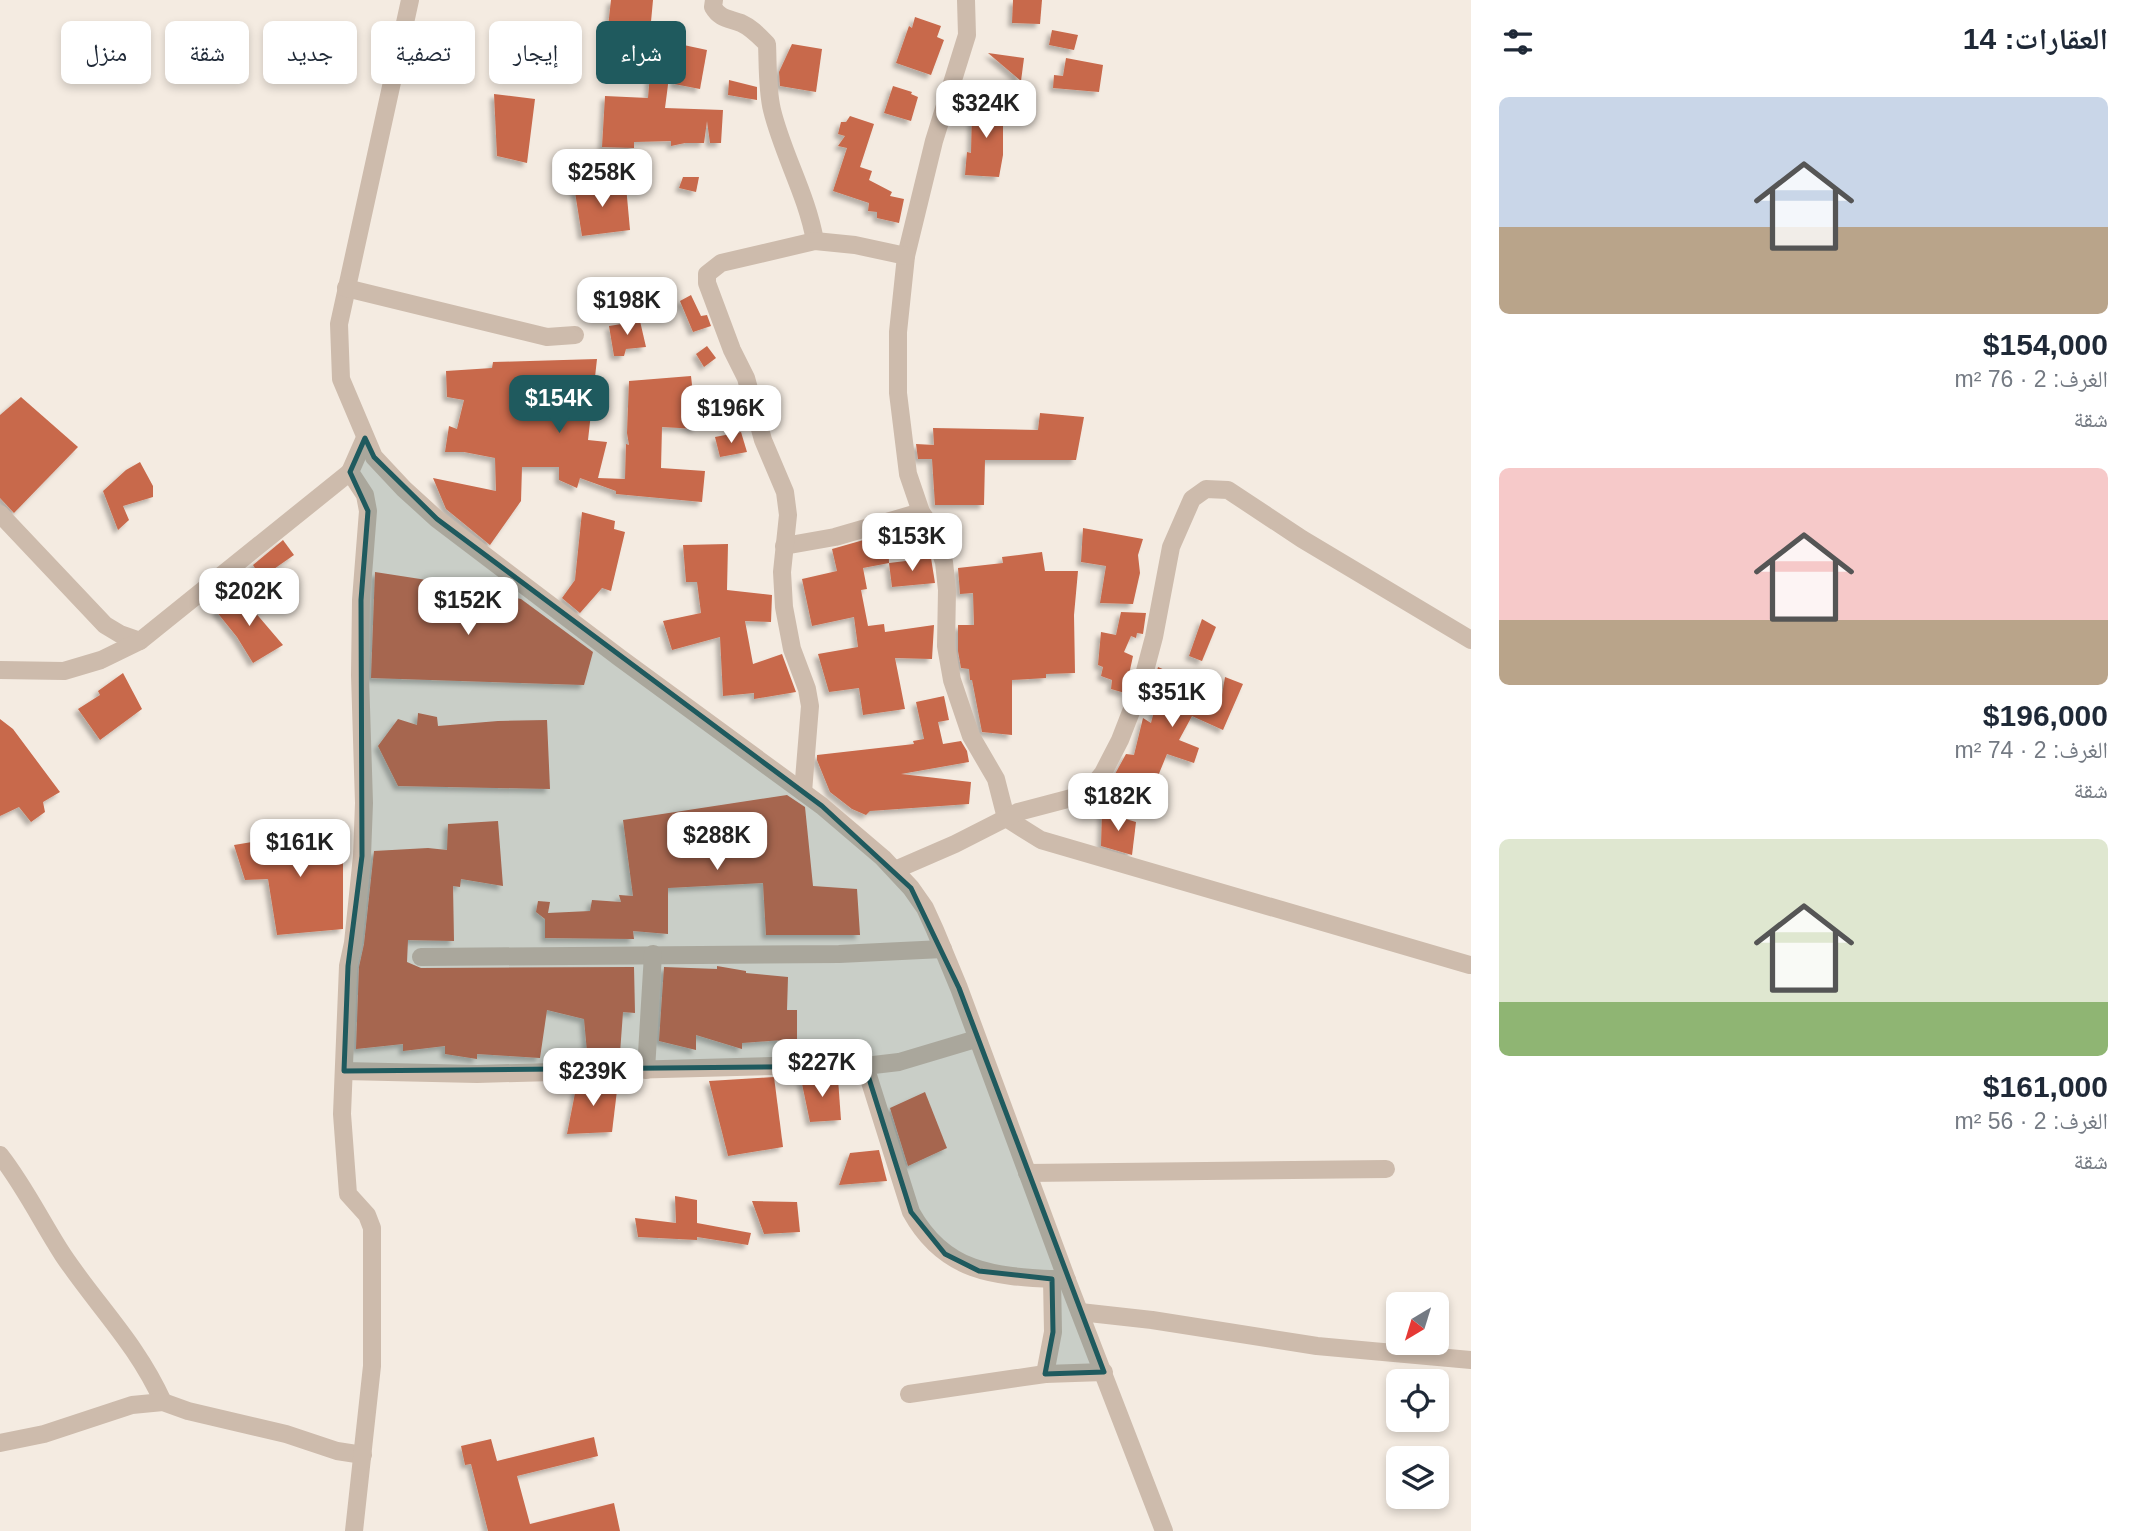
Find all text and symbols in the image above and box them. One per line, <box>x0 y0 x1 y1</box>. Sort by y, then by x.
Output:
chip: منزل <box>61 21 151 84</box>
chip: شقة <box>165 21 249 84</box>
chip: جديد <box>263 21 357 84</box>
chip: تصفية <box>371 21 475 84</box>
chip: إيجار <box>489 21 582 84</box>
chip: شراء <box>596 21 686 84</box>
text: العقارات: 14 <box>1963 22 2108 55</box>
icon: filters <box>1499 23 1537 61</box>
pin: $324K <box>937 80 1035 140</box>
text: $324K <box>952 90 1020 116</box>
icon: home <box>1741 143 1867 269</box>
pin: $258K <box>553 150 651 209</box>
text: $258K <box>568 159 636 185</box>
pin: $198K <box>578 278 676 337</box>
text: $198K <box>593 287 661 313</box>
text: $154,000 <box>1983 328 2108 361</box>
text: الغرف: 2 · 76 m² <box>1954 366 2108 392</box>
pin: $154K <box>510 376 608 435</box>
text: $154K <box>525 385 593 411</box>
pin: $196K <box>682 386 780 445</box>
text: $196K <box>697 395 765 421</box>
text: شقة <box>2074 406 2108 432</box>
pin: $153K <box>863 514 961 573</box>
icon: home <box>1741 514 1867 640</box>
text: $153K <box>878 523 946 549</box>
pin: $202K <box>200 568 298 628</box>
text: $202K <box>215 578 283 604</box>
pin: $152K <box>419 578 517 637</box>
text: $152K <box>434 587 502 613</box>
pin: $351K <box>1123 670 1221 729</box>
text: $351K <box>1138 679 1206 705</box>
text: $196,000 <box>1983 699 2108 732</box>
text: الغرف: 2 · 74 m² <box>1954 737 2108 763</box>
pin: $182K <box>1069 774 1167 833</box>
text: شقة <box>2074 777 2108 803</box>
text: $182K <box>1084 783 1152 809</box>
pin: $288K <box>668 812 766 872</box>
pin: $161K <box>251 820 349 879</box>
text: $288K <box>683 822 751 848</box>
text: $161K <box>266 829 334 855</box>
icon: home <box>1741 885 1867 1011</box>
pin: $227K <box>773 1040 871 1099</box>
pin: $239K <box>544 1048 642 1108</box>
text: $227K <box>788 1049 856 1075</box>
text: $239K <box>559 1058 627 1084</box>
text: $161,000 <box>1983 1070 2108 1103</box>
text: الغرف: 2 · 56 m² <box>1954 1108 2108 1134</box>
text: شقة <box>2074 1148 2108 1174</box>
north arrow <box>1386 1292 1449 1354</box>
map controls <box>1386 1292 1449 1509</box>
button: locate <box>1386 1369 1449 1432</box>
button: layers <box>1386 1446 1449 1509</box>

